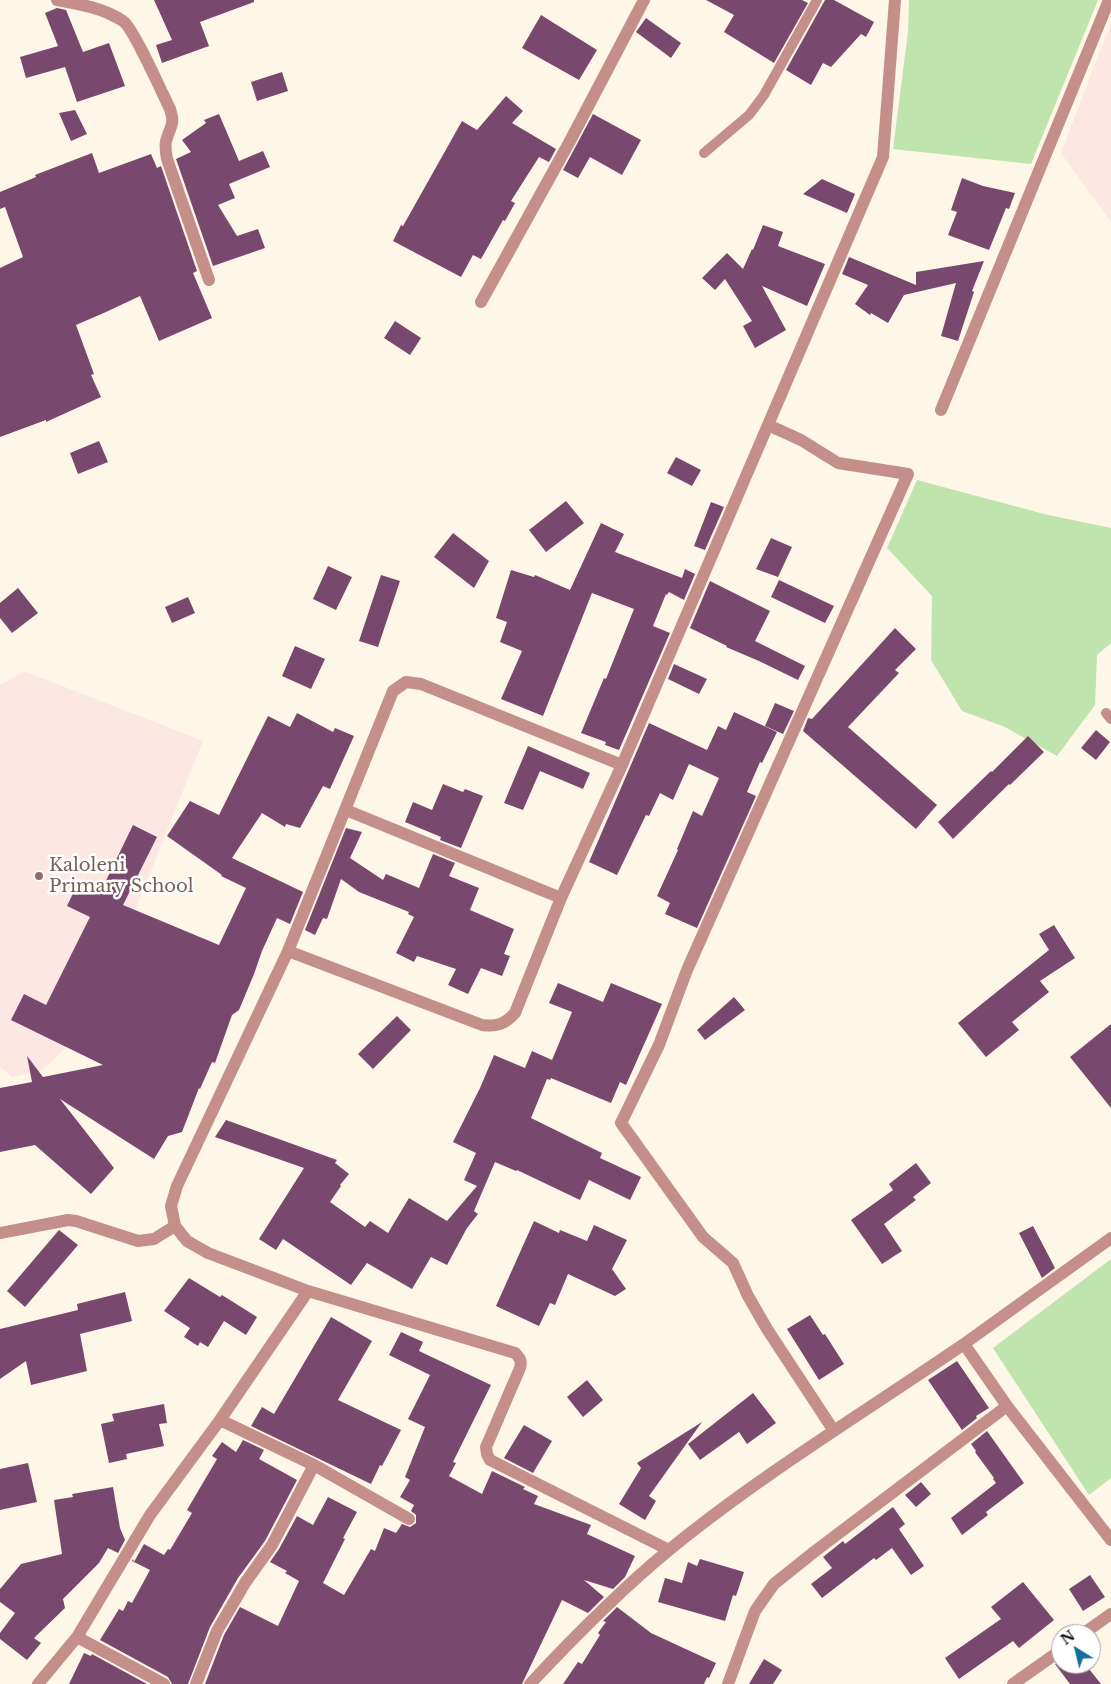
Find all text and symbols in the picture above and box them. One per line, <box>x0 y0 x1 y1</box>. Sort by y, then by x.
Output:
place label: Kaloleni Primary School <box>49 855 194 898</box>
marker: Kaloleni Primary School <box>33 870 45 882</box>
north arrow <box>1051 1624 1101 1674</box>
text: N <box>1057 1627 1078 1649</box>

